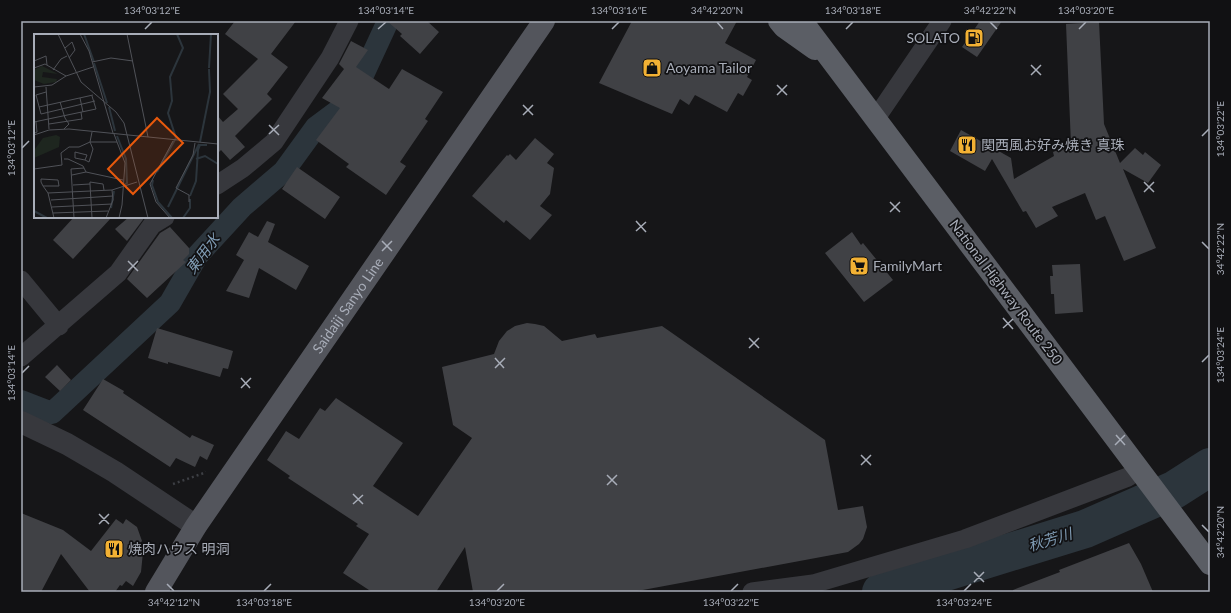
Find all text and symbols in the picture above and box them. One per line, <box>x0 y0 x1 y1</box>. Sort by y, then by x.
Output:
text: 134°03'12"E <box>124 4 180 16</box>
text: 134°03'14"E <box>358 4 414 16</box>
text: 134°03'16"E <box>591 4 647 16</box>
text: 34°42'20"N <box>691 4 743 16</box>
text: 134°03'18"E <box>825 4 881 16</box>
text: 34°42'22"N <box>964 4 1016 16</box>
text: 134°03'20"E <box>1058 4 1114 16</box>
fuel station icon: SOLATO <box>963 27 985 49</box>
place label: SOLATO <box>906 29 960 46</box>
inset map <box>34 34 218 218</box>
shop icon: Aoyama Tailor <box>641 57 663 79</box>
place label: Aoyama Tailor <box>666 59 752 76</box>
text: 134°03'22"E <box>1214 101 1226 157</box>
text: 134°03'12"E <box>5 120 17 176</box>
restaurant icon: 関西風お好み焼き 真珠 <box>956 134 978 156</box>
place label: 関西風お好み焼き 真珠 <box>981 136 1125 153</box>
street label: National Highway Route 250 <box>946 216 1066 368</box>
text: 34°42'22"N <box>1214 223 1226 275</box>
water label: 東用水 <box>181 228 224 277</box>
street label: Saidaiji Sanyo Line <box>309 254 387 356</box>
supermarket icon: FamilyMart <box>848 255 870 277</box>
place label: FamilyMart <box>873 257 942 274</box>
text: 134°03'24"E <box>1214 327 1226 383</box>
text: 134°03'14"E <box>5 345 17 401</box>
text: 34°42'20"N <box>1214 506 1226 558</box>
water label: 秋芳川 <box>1026 523 1076 554</box>
restaurant icon: 焼肉ハウス 明洞 <box>103 538 125 560</box>
place label: 焼肉ハウス 明洞 <box>128 540 230 557</box>
text: 34°42'12"N <box>148 596 200 608</box>
text: 134°03'18"E <box>236 596 292 608</box>
text: 134°03'20"E <box>469 596 525 608</box>
text: 134°03'22"E <box>703 596 759 608</box>
text: 134°03'24"E <box>936 596 992 608</box>

